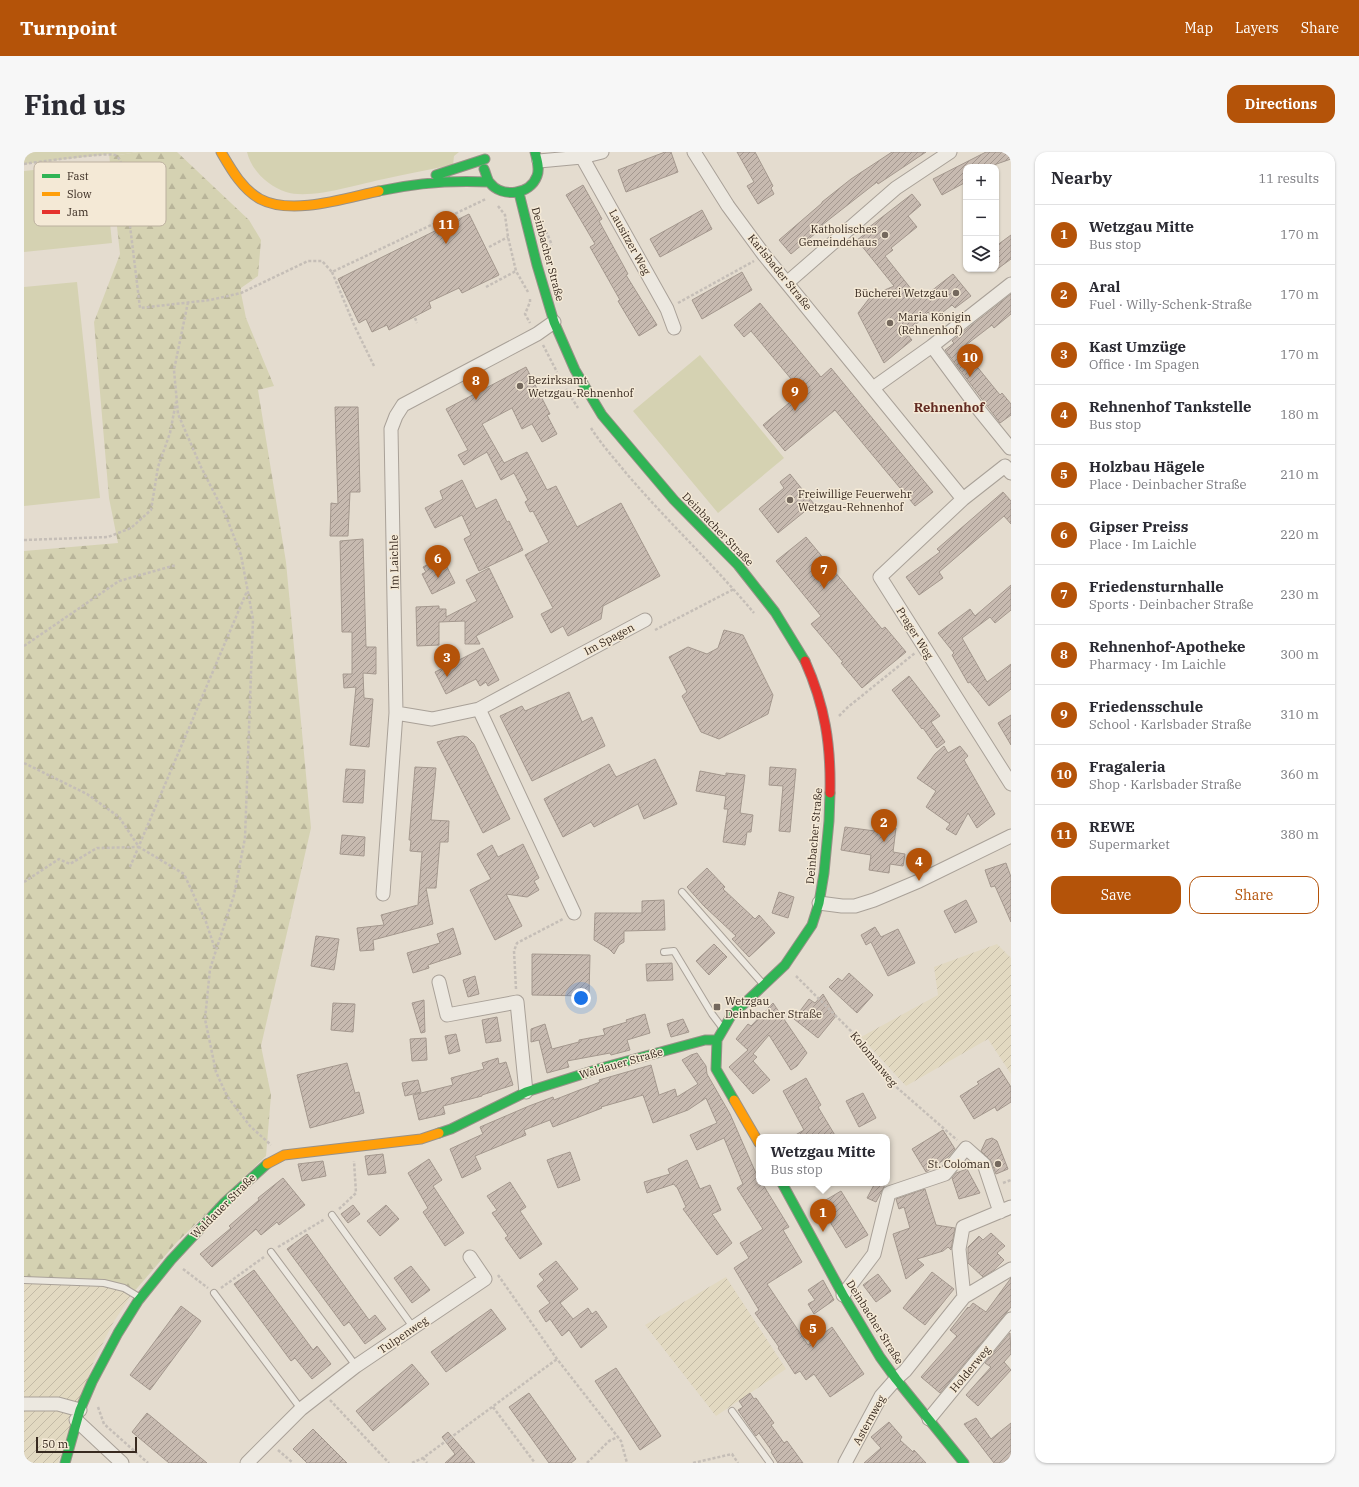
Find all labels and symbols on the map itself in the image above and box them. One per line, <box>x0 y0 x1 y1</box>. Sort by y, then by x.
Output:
legend <box>34 162 166 226</box>
text: Fast <box>67 169 89 183</box>
text: Slow <box>67 187 92 201</box>
text: Jam <box>67 205 89 219</box>
street label: Deinbacher Straße <box>529 205 567 303</box>
street label: Lausitzer Weg <box>606 207 654 277</box>
pin: 11 <box>433 211 459 244</box>
place label: Katholisches Gemeindehaus <box>799 222 877 249</box>
marker: Katholisches Gemeindehaus <box>880 230 890 240</box>
street label: Karlsbader Straße <box>745 231 815 313</box>
place label: Bücherei Wetzgau <box>854 286 948 300</box>
marker: Bücherei Wetzgau <box>951 288 961 298</box>
place label: Maria Königin (Rehnenhof) <box>898 310 971 337</box>
marker: Maria Königin (Rehnenhof) <box>885 318 895 328</box>
pin: 10 <box>957 344 983 377</box>
pin: 8 <box>463 367 489 400</box>
place label: Bezirksamt Wetzgau-Rehnenhof <box>528 373 634 400</box>
pin: 9 <box>782 378 808 411</box>
marker: Bezirksamt Wetzgau-Rehnenhof <box>515 381 525 391</box>
district label: Rehnenhof <box>914 399 985 416</box>
place label: Freiwillige Feuerwehr Wetzgau-Rehnenhof <box>798 487 912 514</box>
street label: Deinbacher Straße <box>679 489 757 569</box>
marker: Freiwillige Feuerwehr Wetzgau-Rehnenhof <box>785 495 795 505</box>
street label: Im Laichle <box>387 534 401 589</box>
pin: 6 <box>425 545 451 578</box>
pin: 7 <box>811 556 837 589</box>
street label: Prager Weg <box>893 604 937 662</box>
street label: Im Spagen <box>581 620 637 658</box>
pin: 3 <box>434 644 460 677</box>
street label: Deinbacher Straße <box>803 787 825 885</box>
pin: 2 <box>871 809 897 842</box>
pin: 4 <box>906 848 932 881</box>
your location <box>571 988 591 1008</box>
place label: Wetzgau Deinbacher Straße <box>725 994 822 1021</box>
marker: Wetzgau Deinbacher Straße <box>712 1002 722 1012</box>
street label: Kolomanweg <box>847 1029 901 1089</box>
street label: Waldauer Straße <box>578 1044 664 1082</box>
place label: St. Coloman <box>928 1157 990 1171</box>
marker: St. Coloman <box>993 1159 1003 1169</box>
street label: Waldauer Straße <box>188 1170 259 1241</box>
pin: 1 <box>810 1199 836 1232</box>
street label: Deinbacher Straße <box>843 1277 907 1367</box>
street label: Tulpenweg <box>375 1313 431 1357</box>
pin: 5 <box>800 1315 826 1348</box>
street label: Holderweg <box>947 1343 993 1395</box>
street label: Asternweg <box>850 1393 888 1447</box>
scale bar <box>36 1435 137 1454</box>

